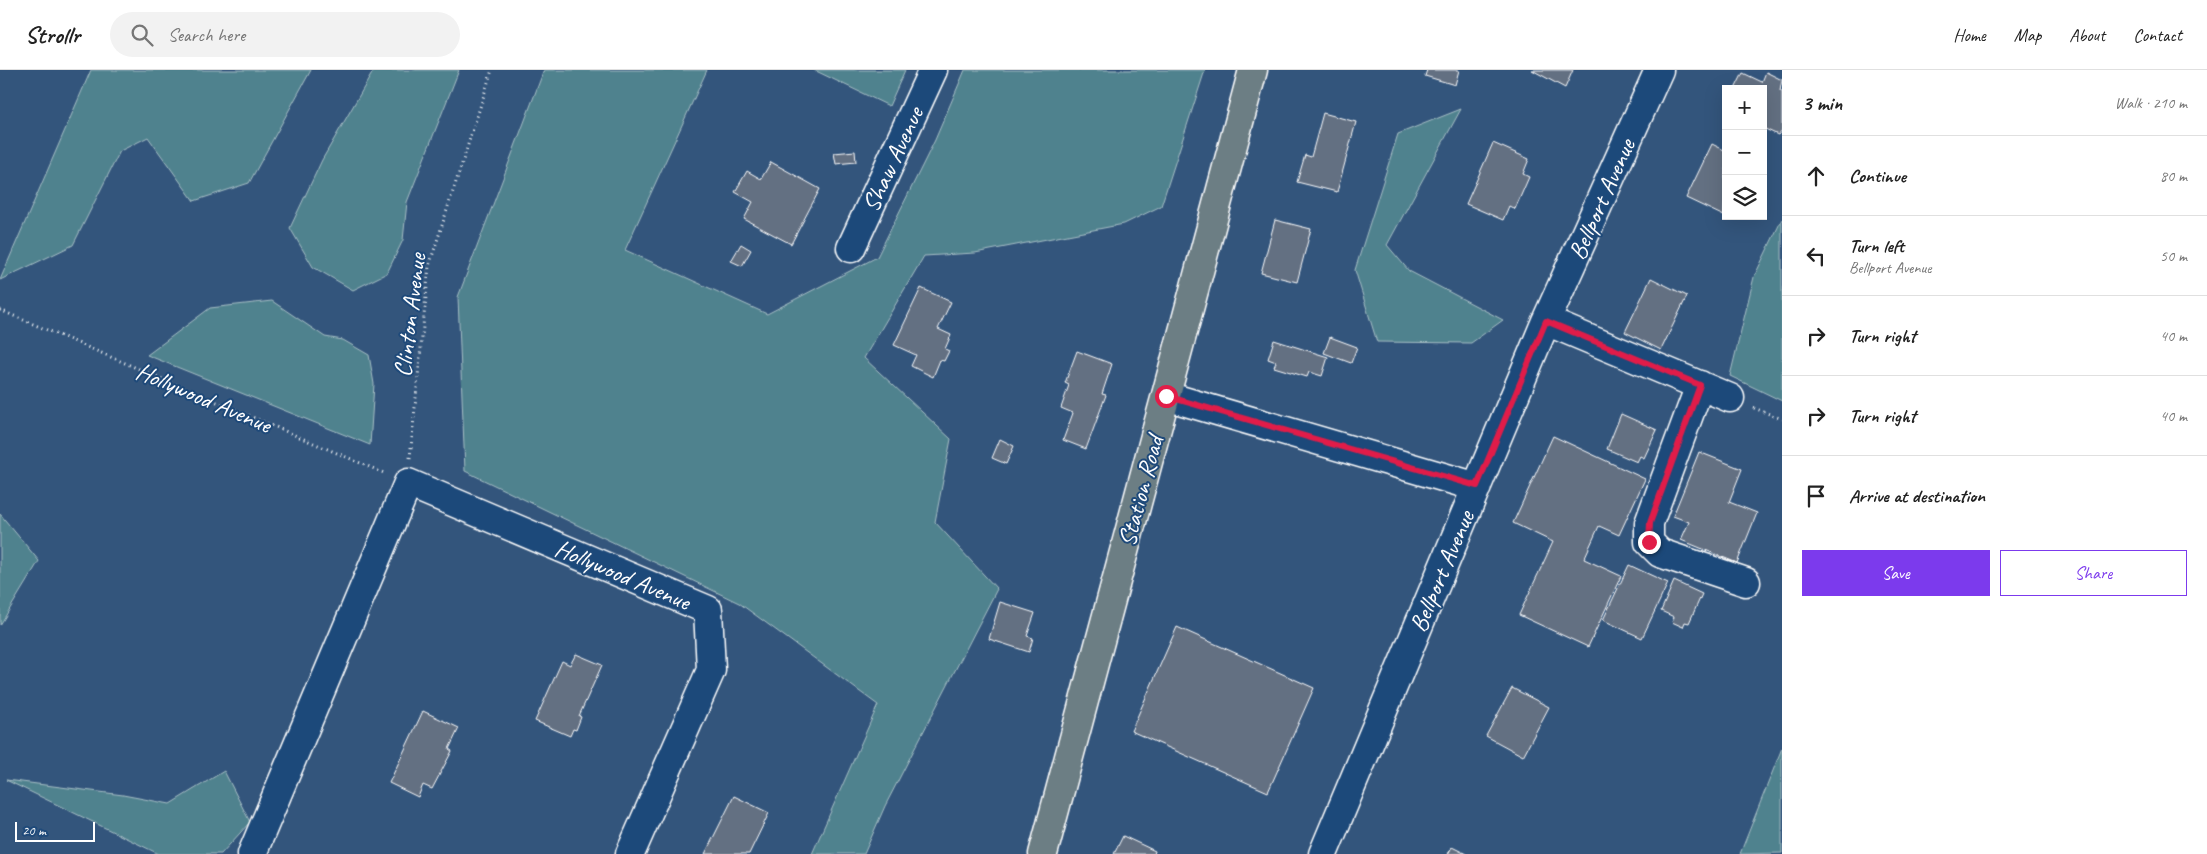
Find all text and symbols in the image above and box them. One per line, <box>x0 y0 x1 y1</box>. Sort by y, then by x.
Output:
search box <box>110 12 460 57</box>
text: Strollr <box>25 20 80 50</box>
icon: search <box>128 21 156 49</box>
text: Search here <box>168 23 245 47</box>
text: Home <box>1953 24 1986 46</box>
text: Map <box>2014 24 2041 46</box>
text: About <box>2069 24 2105 46</box>
text: Contact <box>2133 24 2182 46</box>
map controls <box>1722 85 1767 220</box>
button: + <box>1722 85 1767 130</box>
text: 3 min <box>1802 90 1842 116</box>
text: Walk · 210 m <box>2115 93 2187 113</box>
street label: Shaw Avenue <box>855 100 932 217</box>
button: − <box>1722 130 1767 175</box>
street label: Bellport Avenue <box>1561 132 1643 265</box>
icon: ahead <box>1802 162 1830 190</box>
text: Continue <box>1849 164 1906 188</box>
text: 80 m <box>2160 166 2187 186</box>
button: layers <box>1722 175 1767 220</box>
text: Turn left <box>1849 234 1904 258</box>
icon: left <box>1802 242 1830 270</box>
text: 50 m <box>2160 246 2187 266</box>
street label: Clinton Avenue <box>387 250 434 379</box>
text: Bellport Avenue <box>1849 258 1931 278</box>
icon: right <box>1802 322 1830 350</box>
text: Turn right <box>1849 324 1916 348</box>
text: 40 m <box>2160 326 2187 346</box>
street label: Hollywood Avenue <box>131 355 278 441</box>
route start <box>1155 385 1178 408</box>
icon: right <box>1802 402 1830 430</box>
text: Turn right <box>1849 404 1916 428</box>
text: 40 m <box>2160 406 2187 426</box>
street label: Station Road <box>1111 429 1172 550</box>
icon: arrive <box>1802 482 1830 510</box>
text: Arrive at destination <box>1849 484 1985 508</box>
street label: Bellport Avenue <box>1402 504 1483 637</box>
route end <box>1638 531 1661 554</box>
street label: Hollywood Avenue <box>550 532 697 618</box>
button: Save <box>1802 550 1990 596</box>
button: Share <box>2000 550 2187 596</box>
scale bar <box>15 819 95 842</box>
text: 20 m <box>22 822 46 839</box>

